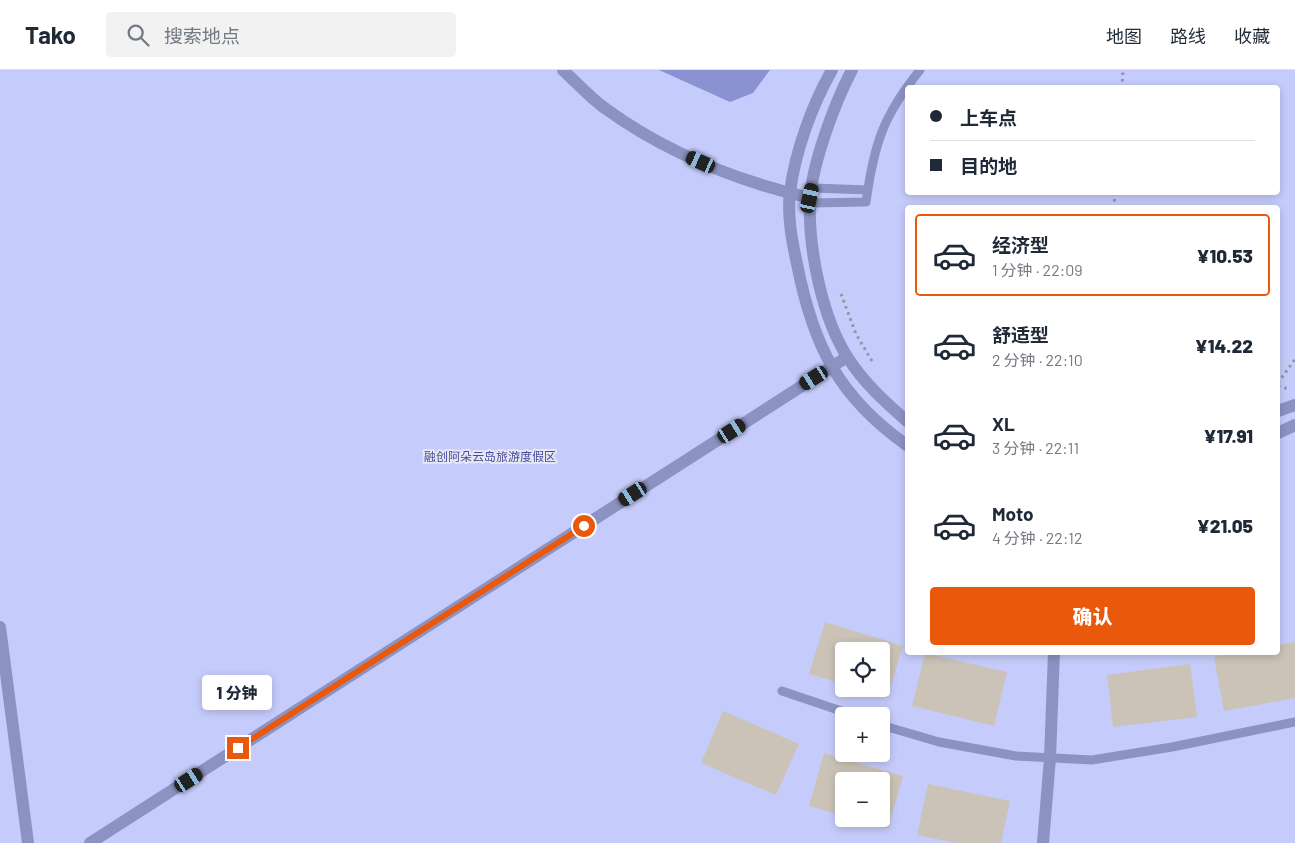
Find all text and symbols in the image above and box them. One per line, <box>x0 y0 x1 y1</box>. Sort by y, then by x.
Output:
search box <box>106 12 456 57</box>
text: Tako <box>25 20 76 49</box>
icon: search <box>124 21 152 49</box>
text: 搜索地点 <box>164 24 240 47</box>
text: 地图 <box>1106 25 1142 47</box>
text: 路线 <box>1170 25 1206 47</box>
text: 收藏 <box>1234 25 1270 47</box>
text: 上车点 <box>960 106 1017 129</box>
car <box>684 149 717 175</box>
text: 目的地 <box>960 154 1017 177</box>
car <box>799 182 820 214</box>
icon: car <box>932 233 977 278</box>
text: 经济型 <box>992 233 1049 256</box>
text: ¥10.53 <box>1197 244 1253 267</box>
text: 1 分钟 · 22:09 <box>992 260 1083 279</box>
icon: car <box>932 323 977 368</box>
text: 舒适型 <box>992 323 1049 346</box>
text: ¥14.22 <box>1195 334 1253 357</box>
text: 2 分钟 · 22:10 <box>992 350 1083 369</box>
car <box>797 364 830 392</box>
text: XL <box>992 412 1015 435</box>
icon: car <box>932 413 977 458</box>
car <box>715 417 748 445</box>
text: ¥17.91 <box>1203 424 1253 447</box>
text: 3 分钟 · 22:11 <box>992 438 1079 457</box>
park label: 融创阿朵云岛旅游度假区 <box>424 449 556 463</box>
car <box>616 480 649 508</box>
text: Moto <box>992 502 1034 525</box>
icon: car <box>932 503 977 548</box>
text: ¥21.05 <box>1197 514 1253 537</box>
route start <box>573 515 595 537</box>
text: 4 分钟 · 22:12 <box>992 528 1083 547</box>
button: 确认 <box>930 587 1255 645</box>
map controls <box>835 642 890 827</box>
button: locate <box>835 642 890 697</box>
callout: 1 分钟 <box>203 676 273 710</box>
text: 1 分钟 <box>217 683 257 702</box>
button: + <box>835 707 890 762</box>
route end <box>227 737 249 759</box>
car <box>172 766 205 794</box>
button: − <box>835 772 890 827</box>

